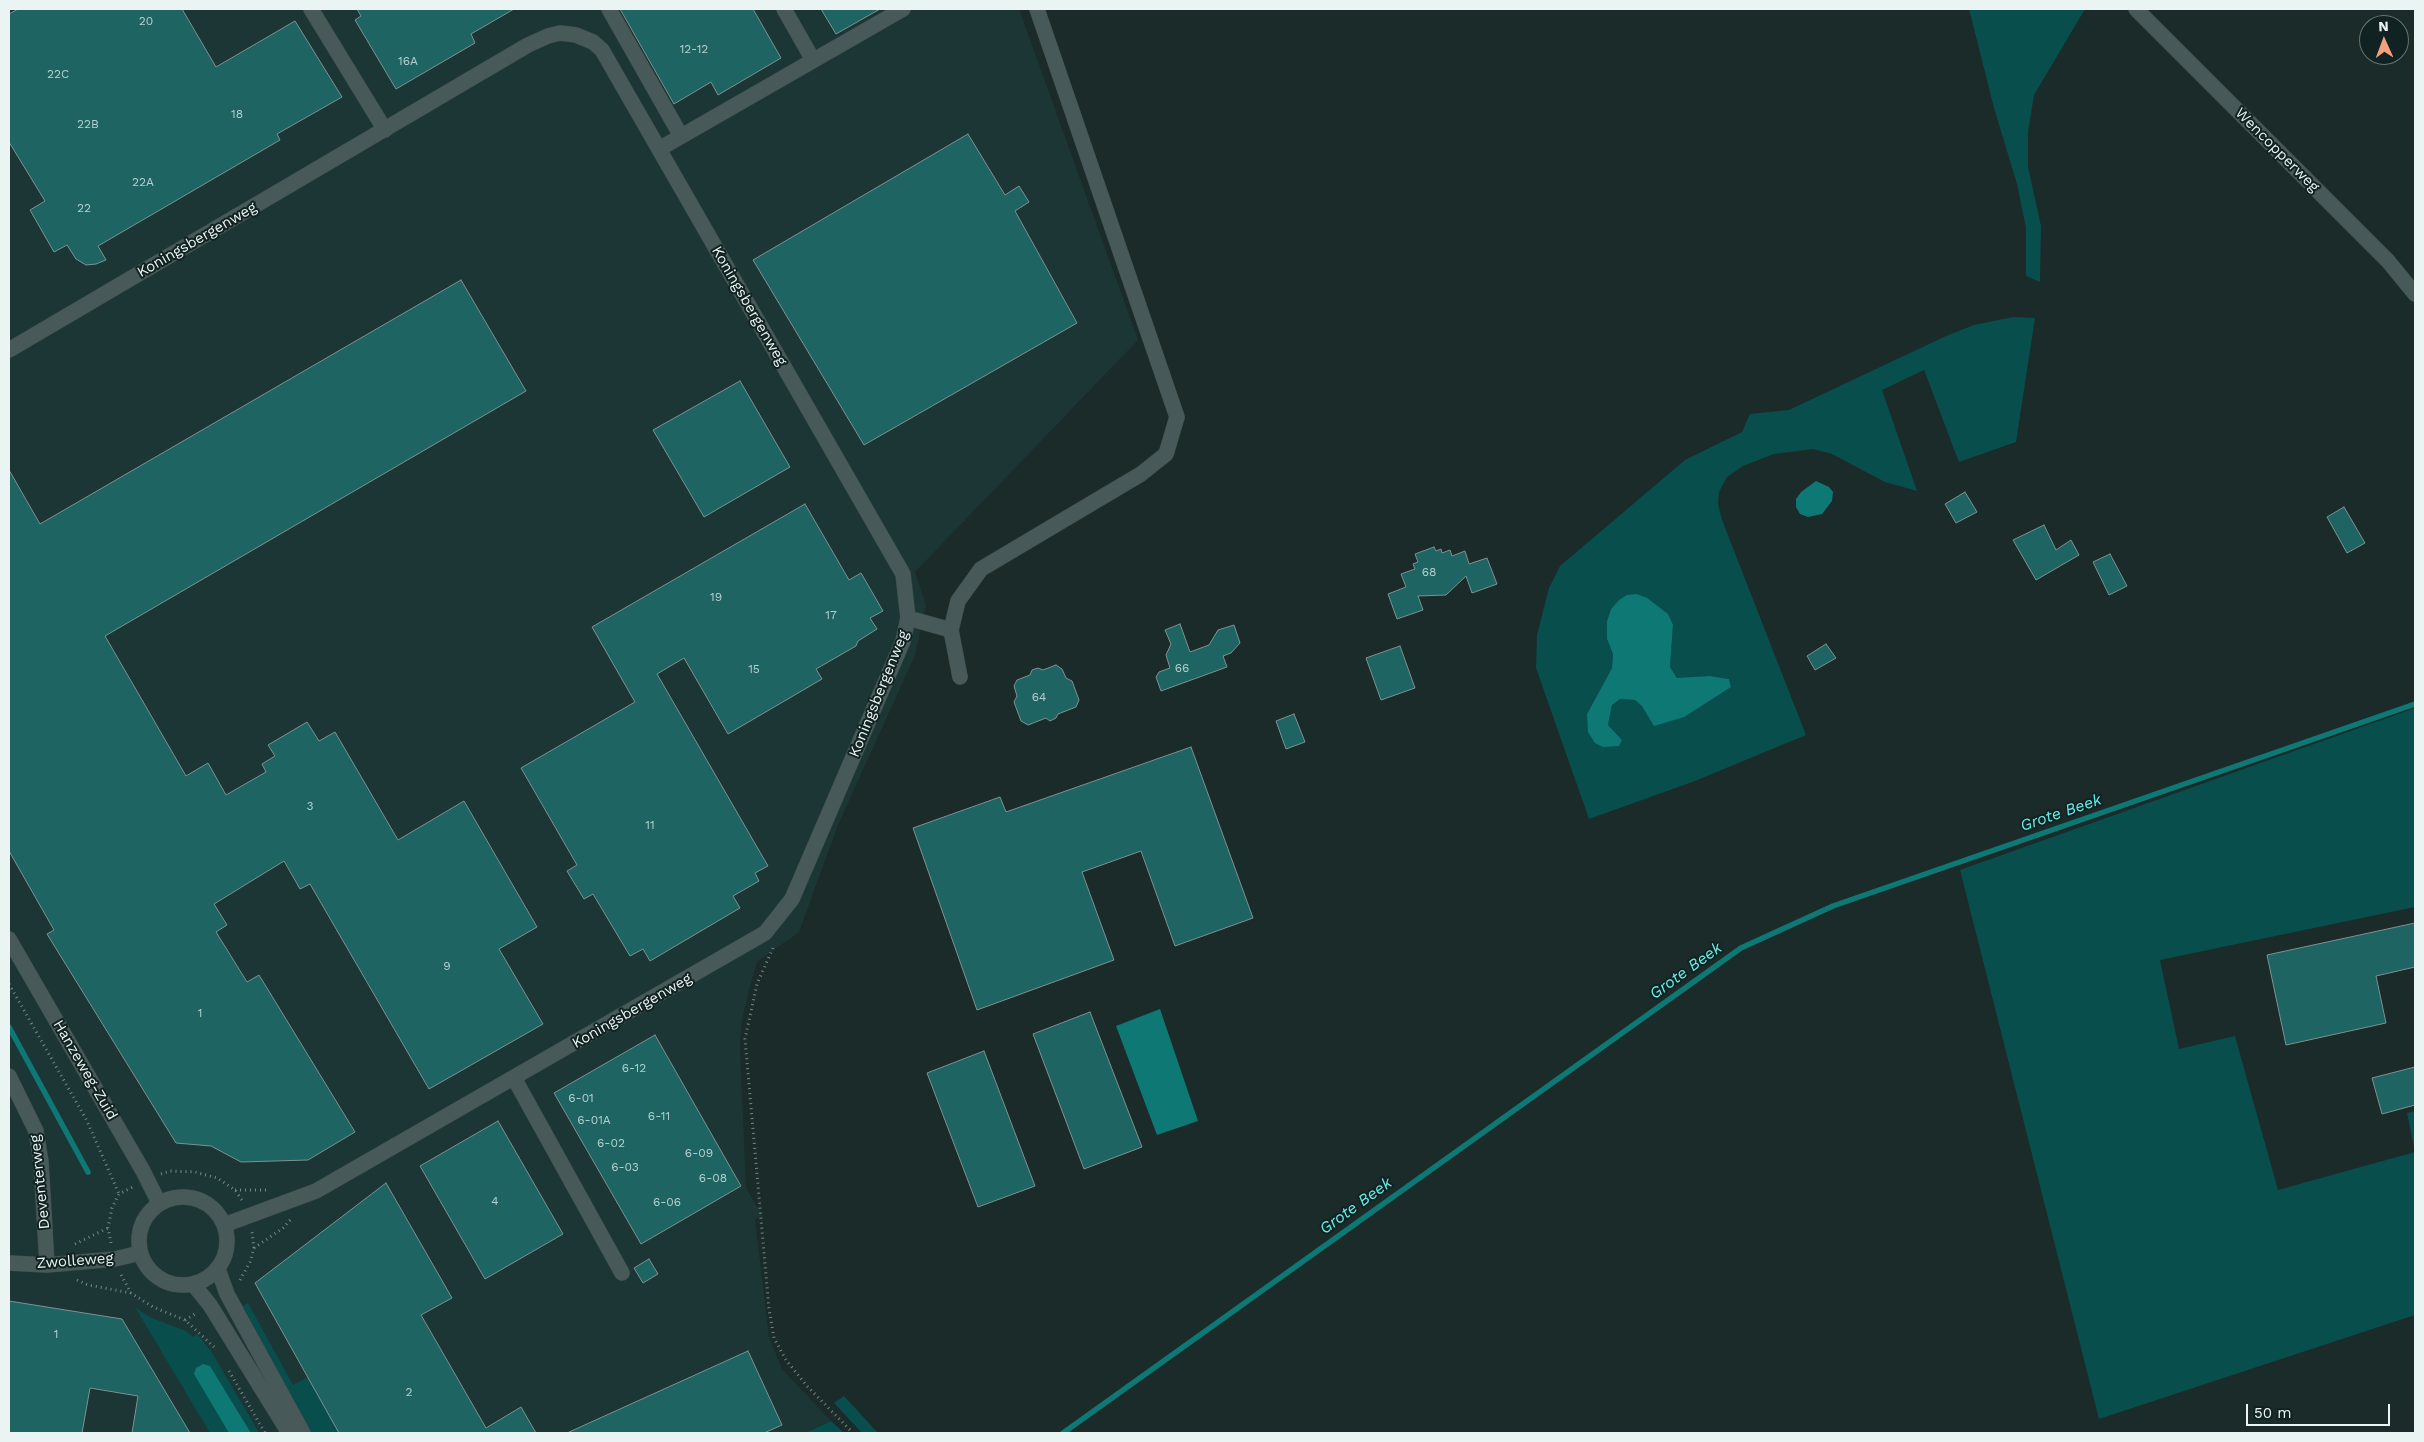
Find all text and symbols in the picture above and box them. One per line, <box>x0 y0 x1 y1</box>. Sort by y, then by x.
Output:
house number: 20 <box>139 14 153 28</box>
north arrow <box>2359 15 2409 65</box>
text: N <box>2378 18 2389 34</box>
house number: 12-12 <box>680 42 708 56</box>
house number: 16A <box>398 54 418 68</box>
house number: 22C <box>47 67 69 81</box>
street label: Wencopperweg <box>2231 104 2323 196</box>
house number: 18 <box>231 107 243 121</box>
house number: 22B <box>77 117 99 131</box>
house number: 22A <box>132 175 154 189</box>
street label: Koningsbergenweg <box>134 198 260 282</box>
house number: 22 <box>77 201 91 215</box>
street label: Koningsbergenweg <box>707 243 791 369</box>
house number: 68 <box>1422 565 1436 579</box>
house number: 19 <box>710 590 722 604</box>
house number: 17 <box>825 608 837 622</box>
street label: Koningsbergenweg <box>845 628 913 760</box>
house number: 66 <box>1175 661 1189 675</box>
house number: 15 <box>748 662 760 676</box>
house number: 64 <box>1032 690 1046 704</box>
water label: Grote Beek <box>2018 790 2104 836</box>
house number: 3 <box>307 799 313 813</box>
house number: 11 <box>645 818 655 832</box>
water label: Grote Beek <box>1646 938 1726 1004</box>
house number: 9 <box>443 959 451 973</box>
street label: Koningsbergenweg <box>569 969 695 1053</box>
house number: 1 <box>198 1006 202 1020</box>
street label: Hanzeweg-Zuid <box>49 1017 121 1123</box>
house number: 6-12 <box>622 1061 646 1075</box>
house number: 6-01 <box>568 1091 594 1105</box>
house number: 6-11 <box>648 1109 670 1123</box>
house number: 6-01A <box>577 1113 611 1127</box>
street label: Deventerweg <box>26 1134 54 1230</box>
house number: 6-02 <box>597 1136 625 1150</box>
house number: 6-09 <box>685 1146 713 1160</box>
house number: 6-03 <box>611 1160 639 1174</box>
house number: 6-08 <box>699 1171 727 1185</box>
water label: Grote Beek <box>1316 1173 1396 1239</box>
house number: 4 <box>491 1194 499 1208</box>
house number: 6-06 <box>653 1195 681 1209</box>
street label: Zwolleweg <box>36 1249 114 1273</box>
house number: 1 <box>54 1327 58 1341</box>
house number: 2 <box>406 1385 412 1399</box>
scale bar <box>2249 1394 2393 1426</box>
text: 50 m <box>2254 1404 2291 1422</box>

